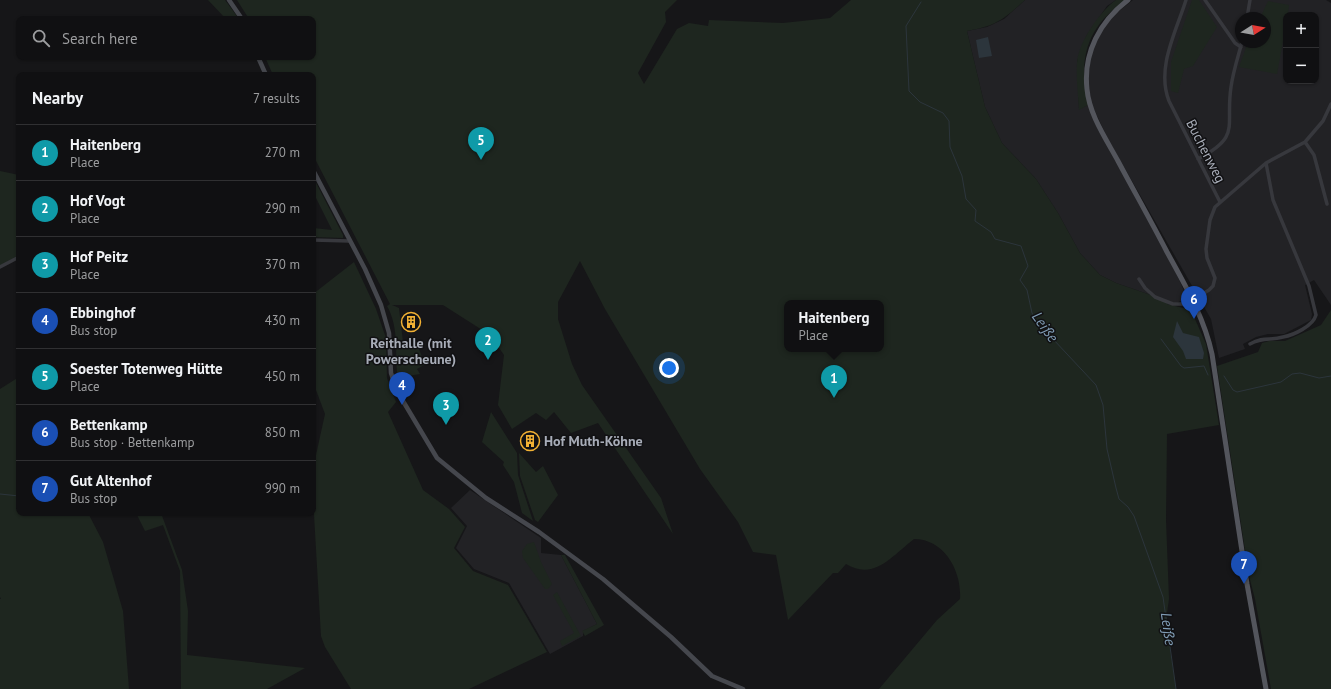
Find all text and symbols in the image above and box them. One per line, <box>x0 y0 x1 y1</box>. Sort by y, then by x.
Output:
north arrow <box>1235 12 1271 48</box>
map controls <box>1283 12 1319 84</box>
button: + <box>1283 12 1319 48</box>
search box <box>16 16 316 60</box>
icon: search <box>30 27 52 49</box>
text: Search here <box>62 29 138 48</box>
button: − <box>1283 48 1319 84</box>
text: Nearby <box>32 87 83 109</box>
text: 7 results <box>253 90 300 107</box>
street label: Buchenweg <box>1182 116 1230 186</box>
pin: 5 <box>468 127 494 160</box>
text: Haitenberg <box>70 135 141 154</box>
text: 1 <box>41 144 49 161</box>
text: 270 m <box>265 144 300 161</box>
text: Place <box>70 154 100 171</box>
text: Hof Vogt <box>70 191 125 210</box>
text: 2 <box>41 200 49 217</box>
text: 290 m <box>265 200 300 217</box>
text: Place <box>70 210 100 227</box>
text: Hof Peitz <box>70 247 128 266</box>
text: 3 <box>41 256 49 273</box>
text: 370 m <box>265 256 300 273</box>
text: Place <box>70 266 100 283</box>
pin: 6 <box>1181 286 1207 319</box>
popup <box>784 300 884 352</box>
text: Ebbinghof <box>70 303 135 322</box>
text: Haitenberg <box>798 308 870 327</box>
water label: Leiße <box>1028 308 1063 346</box>
building icon: Reithalle (mit Powerscheune) <box>400 311 422 333</box>
text: 4 <box>41 312 49 329</box>
text: 430 m <box>265 312 300 329</box>
text: Bus stop <box>70 322 117 339</box>
pin: 2 <box>475 327 501 360</box>
text: Place <box>798 327 828 344</box>
place label: Reithalle (mit Powerscheune) <box>366 334 456 368</box>
your location <box>659 358 679 378</box>
text: Soester Totenweg Hütte <box>70 359 223 378</box>
pin: 1 <box>821 365 847 398</box>
text: 5 <box>41 368 49 385</box>
text: 450 m <box>265 368 300 385</box>
pin: 4 <box>389 372 415 405</box>
text: Place <box>70 378 100 395</box>
pin: 3 <box>433 392 459 425</box>
text: Bettenkamp <box>70 415 148 434</box>
text: 6 <box>41 424 49 441</box>
text: 850 m <box>265 424 300 441</box>
building icon: Hof Muth-Köhne <box>519 430 541 452</box>
place label: Hof Muth-Köhne <box>544 432 643 450</box>
text: Bus stop · Bettenkamp <box>70 434 195 451</box>
text: Gut Altenhof <box>70 471 151 490</box>
text: 7 <box>41 480 49 497</box>
text: 990 m <box>265 480 300 497</box>
text: Bus stop <box>70 490 117 507</box>
pin: 7 <box>1231 551 1257 584</box>
water label: Leiße <box>1157 611 1180 647</box>

